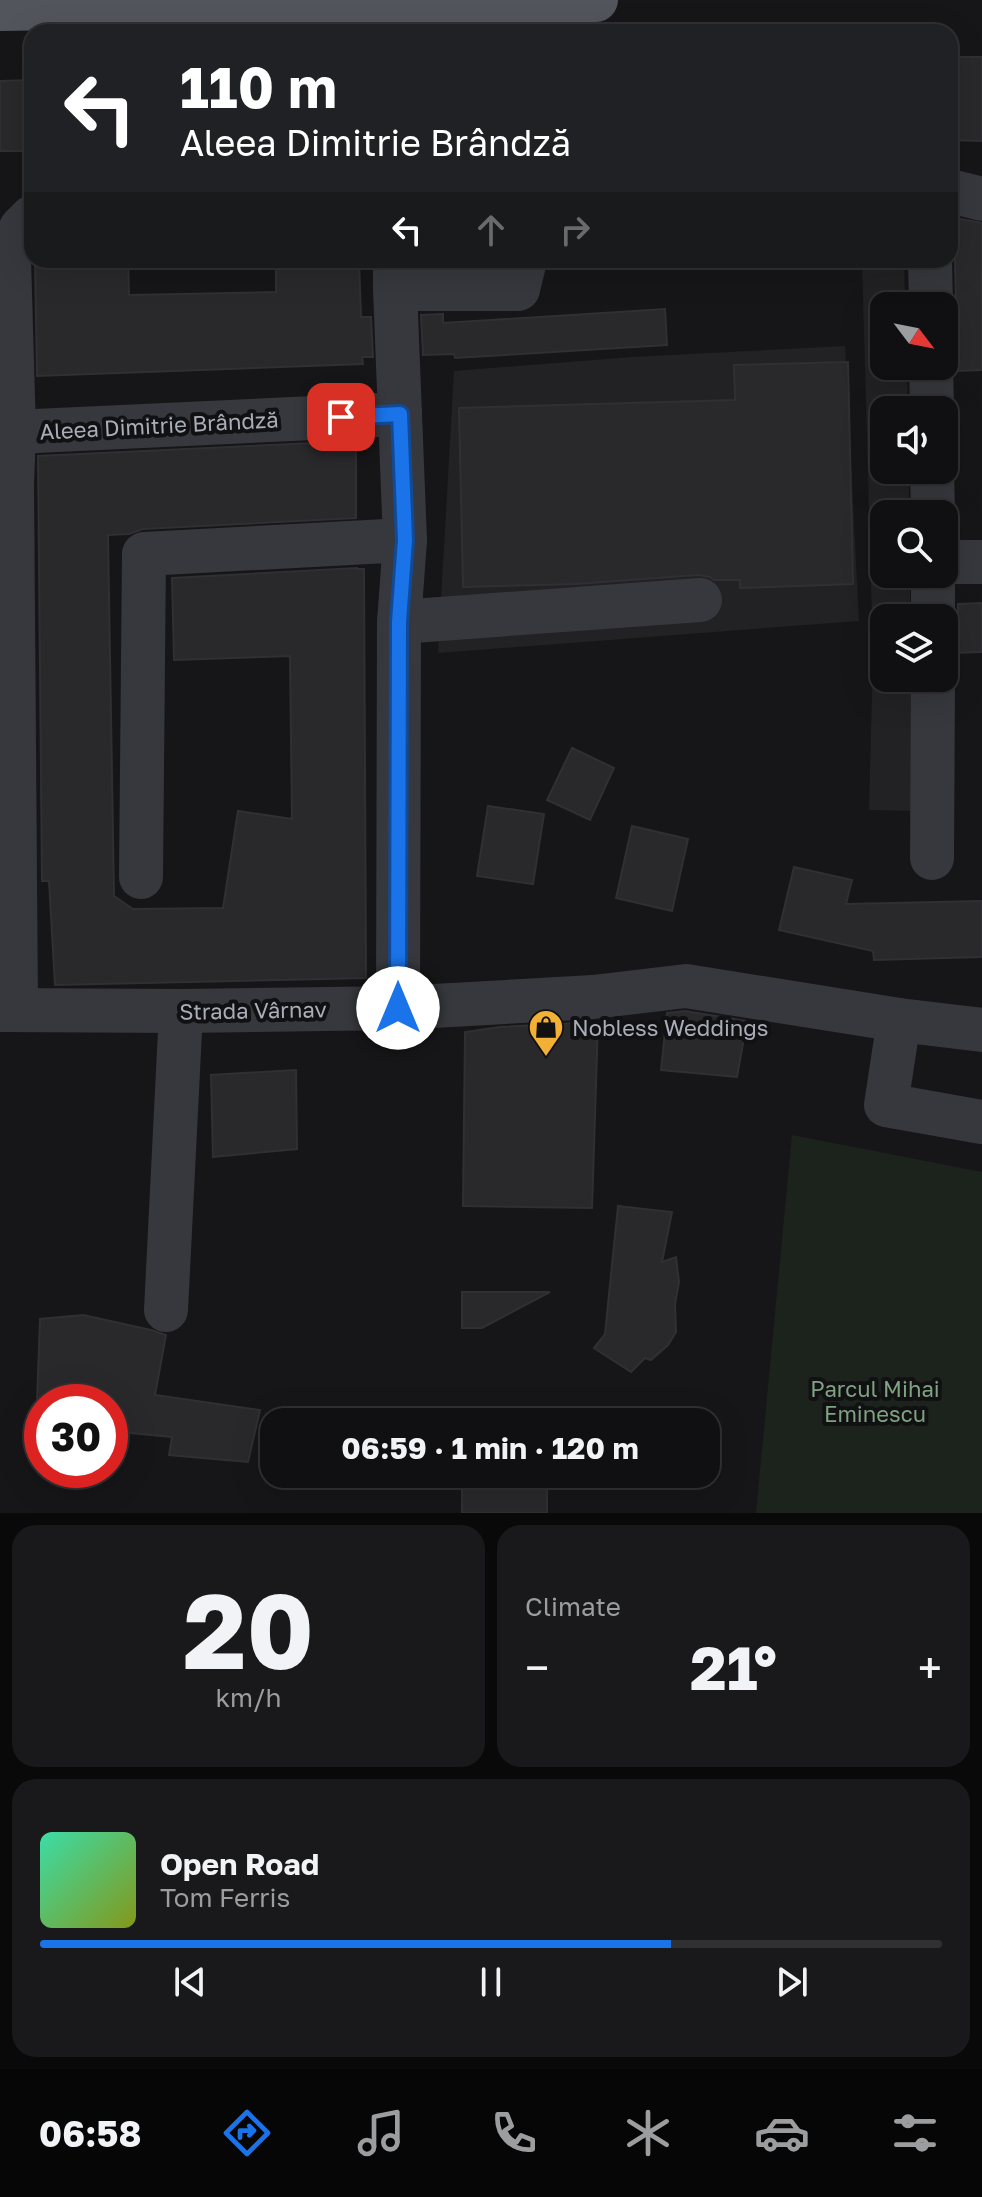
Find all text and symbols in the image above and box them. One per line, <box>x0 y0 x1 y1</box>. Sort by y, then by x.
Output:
text: 110 m <box>180 53 337 120</box>
icon: left <box>48 56 152 160</box>
text: Aleea Dimitrie Brândză <box>180 121 571 164</box>
icon: left <box>385 208 429 252</box>
icon: ahead <box>469 208 513 252</box>
icon: right <box>553 208 597 252</box>
north arrow <box>870 292 958 380</box>
map controls <box>870 292 958 692</box>
pin <box>307 383 375 451</box>
icon: arrive <box>319 395 363 439</box>
button: sound <box>870 396 958 484</box>
street label: Aleea Dimitrie Brândză <box>39 405 279 445</box>
button: search <box>870 500 958 588</box>
button: layers <box>870 604 958 692</box>
position arrow <box>356 966 440 1050</box>
street label: Strada Vârnav <box>179 995 327 1025</box>
shop icon: Nobless Weddings <box>527 1008 565 1058</box>
place label: Nobless Weddings <box>572 1014 769 1041</box>
park label: Parcul Mihai Eminescu <box>810 1375 940 1427</box>
speed limit sign: 30 <box>24 1384 128 1488</box>
text: 06:59 · 1 min · 120 m <box>341 1430 639 1466</box>
text: 20 <box>183 1567 314 1692</box>
text: Climate <box>525 1591 621 1622</box>
text: 21° <box>690 1631 777 1703</box>
text: − <box>525 1641 549 1694</box>
text: + <box>918 1641 942 1694</box>
text: km/h <box>215 1682 282 1713</box>
text: Open Road <box>160 1846 319 1882</box>
text: Tom Ferris <box>160 1882 290 1913</box>
icon: previous <box>168 1960 212 2004</box>
icon: pause <box>469 1960 513 2004</box>
icon: next <box>770 1960 814 2004</box>
icon: directions <box>219 2105 275 2161</box>
icon: music <box>353 2105 409 2161</box>
icon: phone <box>486 2105 542 2161</box>
icon: climate <box>620 2105 676 2161</box>
icon: car <box>754 2105 810 2161</box>
icon: filters <box>887 2105 943 2161</box>
text: 06:58 <box>39 2112 142 2155</box>

